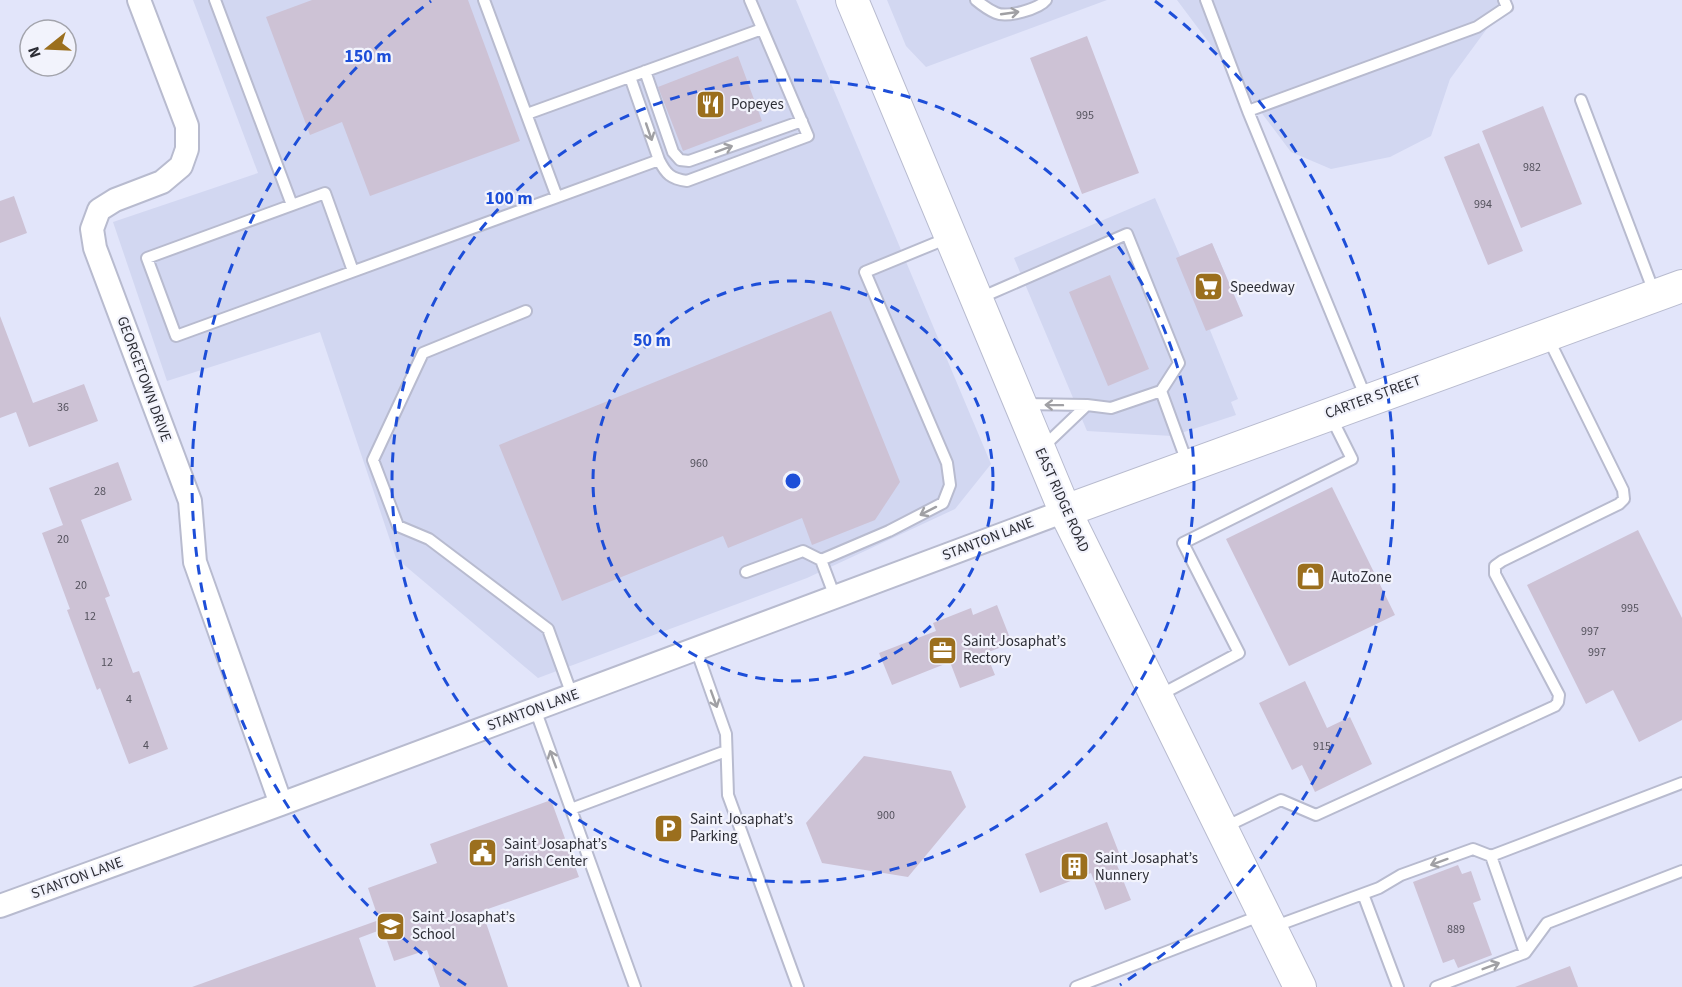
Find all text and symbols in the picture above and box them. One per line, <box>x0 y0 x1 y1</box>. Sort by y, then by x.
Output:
one-way arrow <box>1000 8 1020 19</box>
north arrow <box>18 18 78 78</box>
text: N <box>23 44 47 61</box>
text: 150 m <box>344 44 392 69</box>
restaurant icon: Popeyes <box>694 88 726 120</box>
place label: Popeyes <box>731 94 784 115</box>
house number: 995 <box>1076 107 1094 124</box>
one-way arrow <box>644 122 655 141</box>
one-way arrow <box>714 142 733 153</box>
house number: 982 <box>1523 159 1541 176</box>
text: 100 m <box>485 186 533 211</box>
house number: 994 <box>1474 196 1492 213</box>
supermarket icon: Speedway <box>1193 271 1225 303</box>
place label: Speedway <box>1230 277 1295 298</box>
street label: GEORGETOWN DRIVE <box>112 313 177 445</box>
text: 50 m <box>633 328 671 353</box>
street label: CARTER STREET <box>1322 370 1424 424</box>
house number: 36 <box>57 399 69 416</box>
one-way arrow <box>1044 399 1064 411</box>
street label: EAST RIDGE ROAD <box>1030 444 1094 556</box>
house number: 960 <box>690 455 708 472</box>
centre of rings <box>783 471 803 491</box>
house number: 28 <box>94 483 106 500</box>
one-way arrow <box>920 505 937 517</box>
street label: STANTON LANE <box>939 512 1037 566</box>
house number: 20 <box>57 531 69 548</box>
shop icon: AutoZone <box>1294 561 1326 593</box>
place label: AutoZone <box>1331 567 1392 588</box>
house number: 20 <box>75 577 87 594</box>
house number: 995 <box>1621 600 1639 617</box>
house number: 12 <box>84 608 96 625</box>
house number: 997 <box>1581 623 1599 640</box>
place label: Saint Josaphat’s Rectory <box>963 631 1066 669</box>
office icon: Saint Josaphat’s Rectory <box>926 634 958 666</box>
house number: 997 <box>1588 644 1606 661</box>
house number: 12 <box>101 654 113 671</box>
street label: STANTON LANE <box>484 684 582 736</box>
one-way arrow <box>709 689 720 708</box>
house number: 4 <box>126 691 132 708</box>
house number: 4 <box>143 737 149 754</box>
house number: 915 <box>1313 738 1331 755</box>
one-way arrow <box>547 750 558 769</box>
house number: 900 <box>877 807 895 824</box>
place label: Saint Josaphat’s Parking <box>690 809 793 847</box>
parking icon: Saint Josaphat’s Parking <box>653 812 685 844</box>
place label: Saint Josaphat’s Parish Center <box>504 834 607 872</box>
public building icon: Saint Josaphat’s Parish Center <box>467 837 499 869</box>
place label: Saint Josaphat’s Nunnery <box>1095 848 1198 886</box>
building icon: Saint Josaphat’s Nunnery <box>1058 851 1090 883</box>
street label: STANTON LANE <box>28 852 126 904</box>
one-way arrow <box>1430 857 1448 868</box>
place label: Saint Josaphat’s School <box>412 907 515 945</box>
school or university icon: Saint Josaphat’s School <box>375 910 407 942</box>
house number: 889 <box>1447 921 1465 938</box>
one-way arrow <box>1481 960 1500 971</box>

